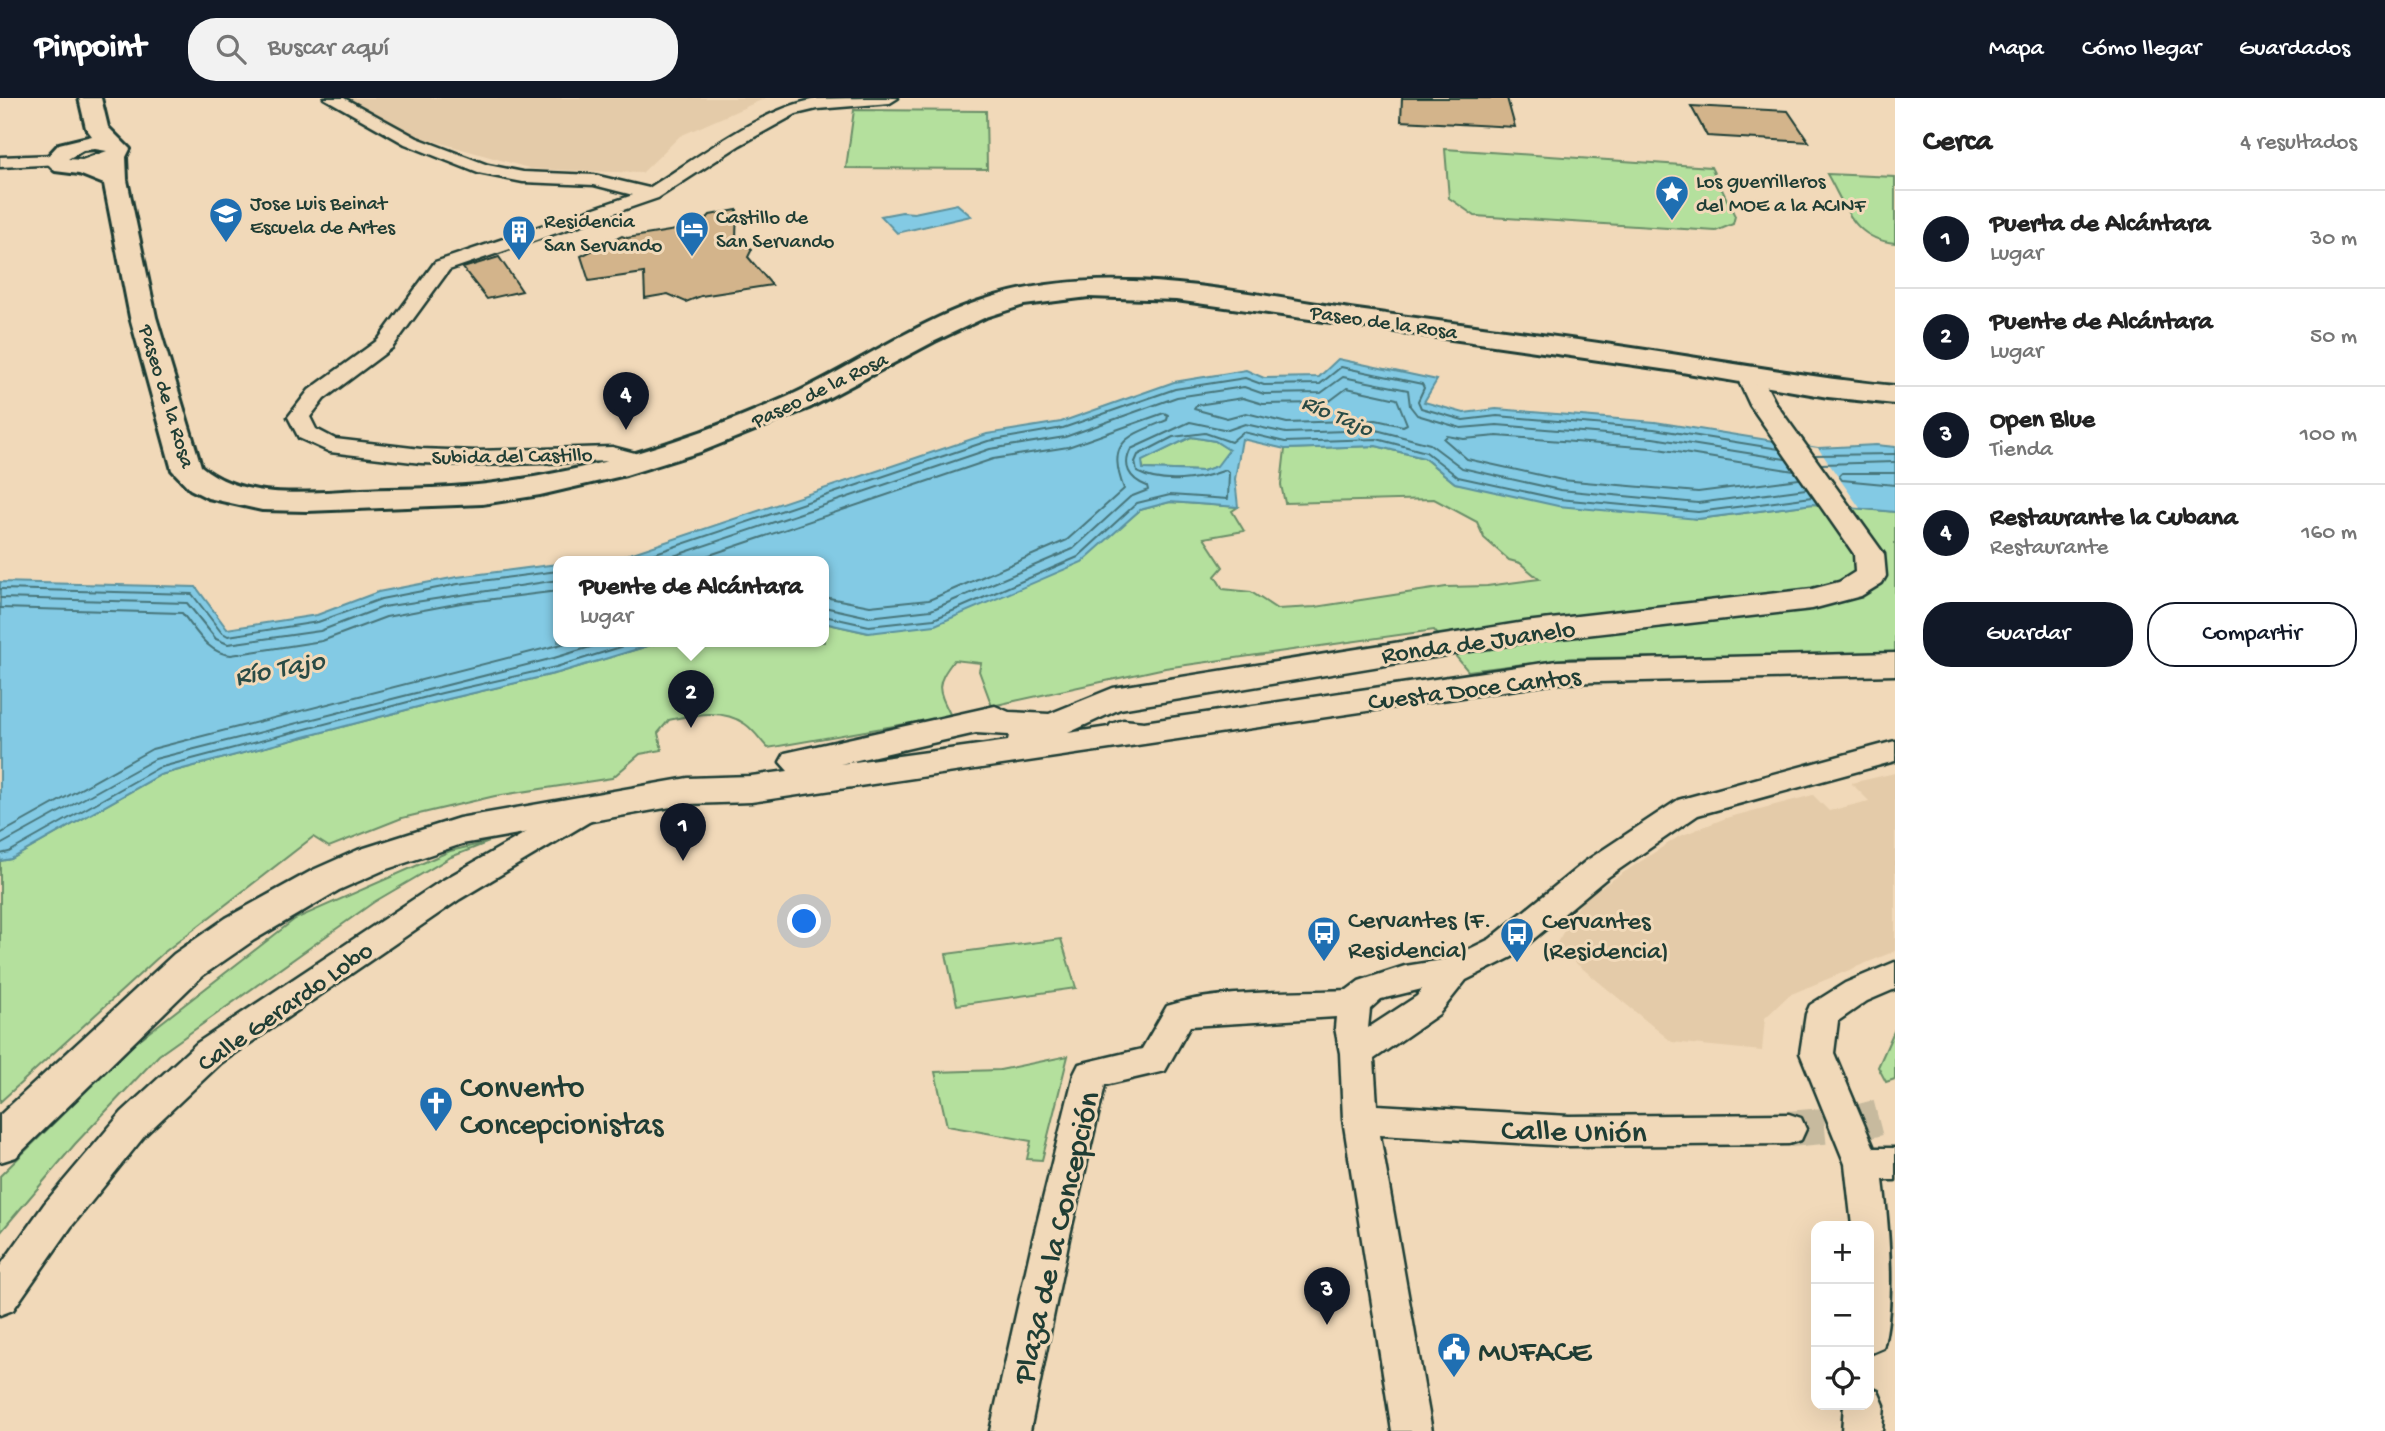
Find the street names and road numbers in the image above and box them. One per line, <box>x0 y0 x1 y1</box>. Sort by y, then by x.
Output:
street label: Paseo de la Rosa <box>1307 302 1460 347</box>
street label: Paseo de la Rosa <box>131 321 199 473</box>
street label: Paseo de la Rosa <box>747 348 894 436</box>
street label: Subida del Castillo <box>431 445 593 472</box>
street label: Ronda de Juanelo <box>1380 616 1578 673</box>
street label: Cuesta Doce Cantos <box>1367 663 1584 720</box>
street label: Calle Gerardo Lobo <box>193 937 380 1081</box>
street label: Plaza de la Concepción <box>1006 1088 1111 1389</box>
street label: Calle Unión <box>1501 1114 1647 1154</box>

